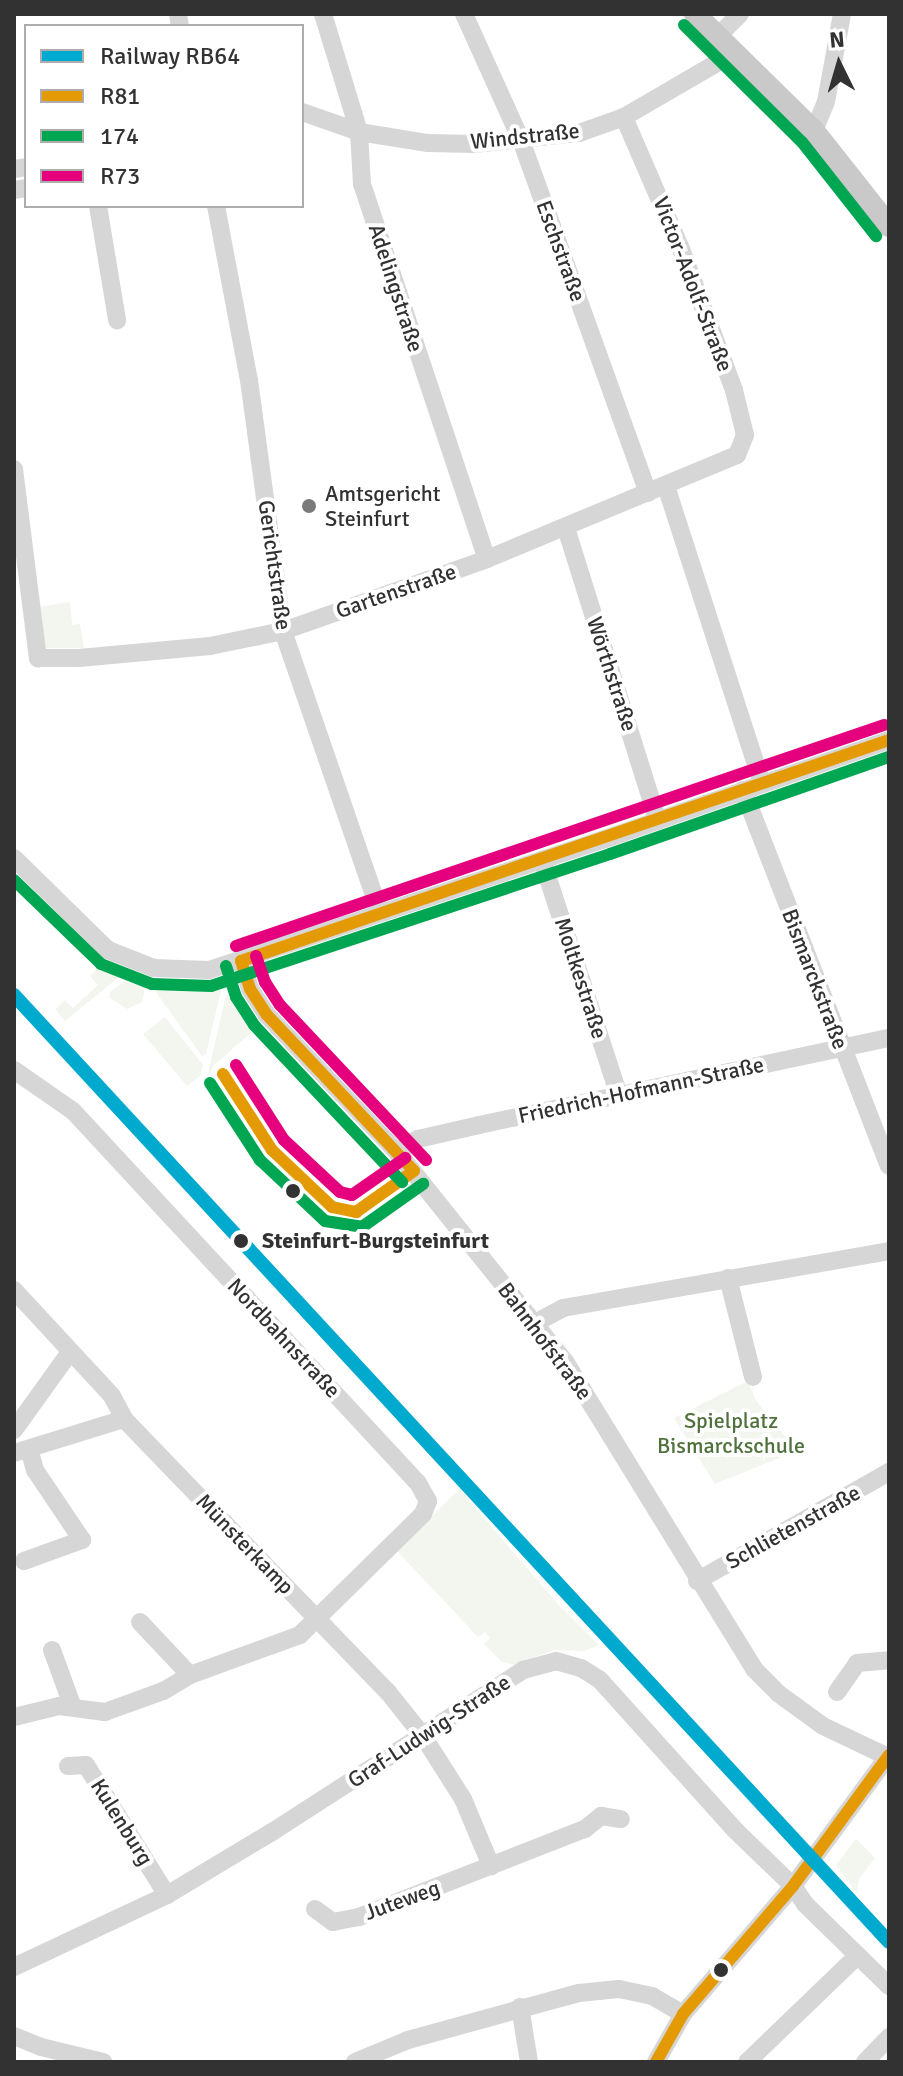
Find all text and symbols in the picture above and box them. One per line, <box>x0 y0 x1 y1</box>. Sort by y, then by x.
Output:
legend <box>24 24 304 208</box>
north arrow <box>799 24 879 104</box>
text: N <box>828 25 846 54</box>
text: Railway RB64 <box>100 41 240 71</box>
text: R81 <box>100 81 140 111</box>
street label: Windstraße <box>469 117 581 155</box>
text: 174 <box>100 121 139 151</box>
text: R73 <box>100 161 140 191</box>
street label: Victor-Adolf-Straße <box>647 193 739 375</box>
street label: Eschstraße <box>531 197 591 305</box>
street label: Adelingstraße <box>363 221 429 355</box>
place label: Amtsgericht Steinfurt <box>325 480 440 532</box>
marker: Amtsgericht Steinfurt <box>300 497 318 515</box>
street label: Gerichtstraße <box>253 498 297 632</box>
street label: Gartenstraße <box>332 558 460 624</box>
street label: Wörthstraße <box>581 613 643 735</box>
street label: Bismarckstraße <box>776 905 854 1053</box>
street label: Moltkestraße <box>549 914 613 1042</box>
street label: Friedrich-Hofmann-Straße <box>516 1051 766 1129</box>
unlabelled marker <box>285 1183 301 1199</box>
marker: Steinfurt-Burgsteinfurt <box>227 1227 255 1255</box>
place label: Steinfurt-Burgsteinfurt <box>262 1228 489 1254</box>
street label: Nordbahnstraße <box>222 1273 346 1403</box>
street label: Bahnhofstraße <box>492 1277 598 1405</box>
park label: Spielplatz Bismarckschule <box>657 1407 805 1458</box>
street label: Schlietenstraße <box>721 1479 865 1575</box>
street label: Münsterkamp <box>191 1488 299 1600</box>
street label: Graf-Ludwig-Straße <box>343 1669 515 1793</box>
street label: Kulenburg <box>85 1774 159 1870</box>
street label: Juteweg <box>361 1874 443 1926</box>
unlabelled marker <box>713 1962 729 1978</box>

